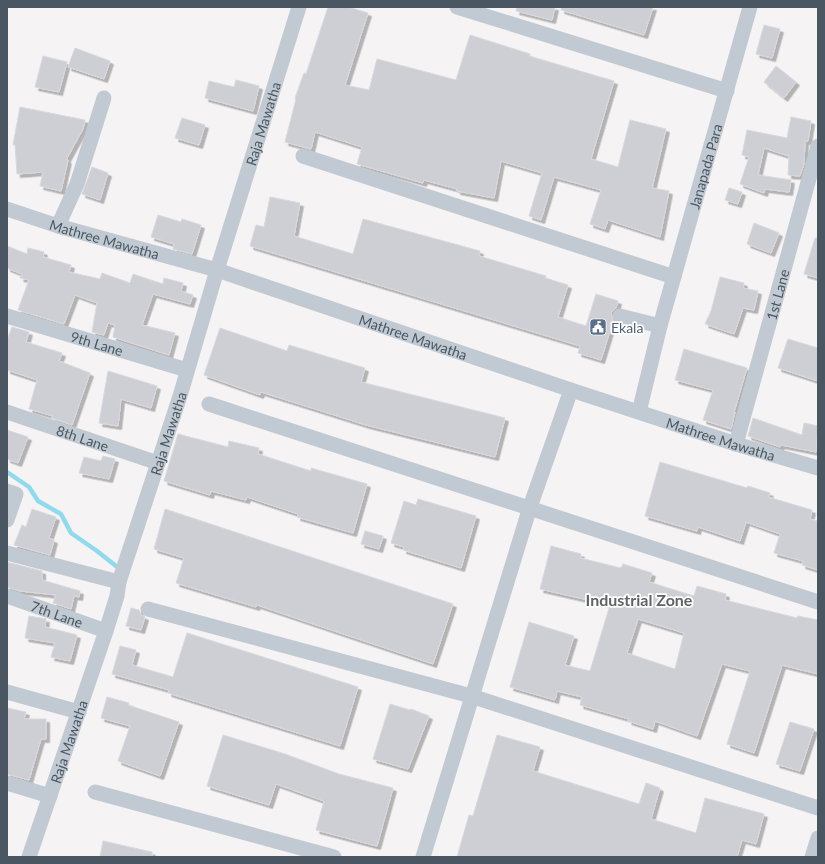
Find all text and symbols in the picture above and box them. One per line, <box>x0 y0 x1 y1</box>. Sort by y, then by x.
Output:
street label: Raja Mawatha <box>242 80 284 168</box>
street label: Janapada Para <box>685 122 725 211</box>
street label: Mathree Mawatha <box>47 215 161 262</box>
street label: 1st Lane <box>762 267 792 322</box>
street label: Mathree Mawatha <box>357 310 470 363</box>
public building icon: Ekala <box>588 317 608 337</box>
place label: Ekala <box>611 319 643 336</box>
street label: 9th Lane <box>69 327 125 359</box>
street label: Raja Mawatha <box>146 390 189 477</box>
street label: Mathree Mawatha <box>664 413 777 464</box>
street label: 8th Lane <box>55 421 111 454</box>
district label: Industrial Zone <box>586 590 693 609</box>
street label: 7th Lane <box>29 597 85 631</box>
street label: Raja Mawatha <box>46 698 90 785</box>

